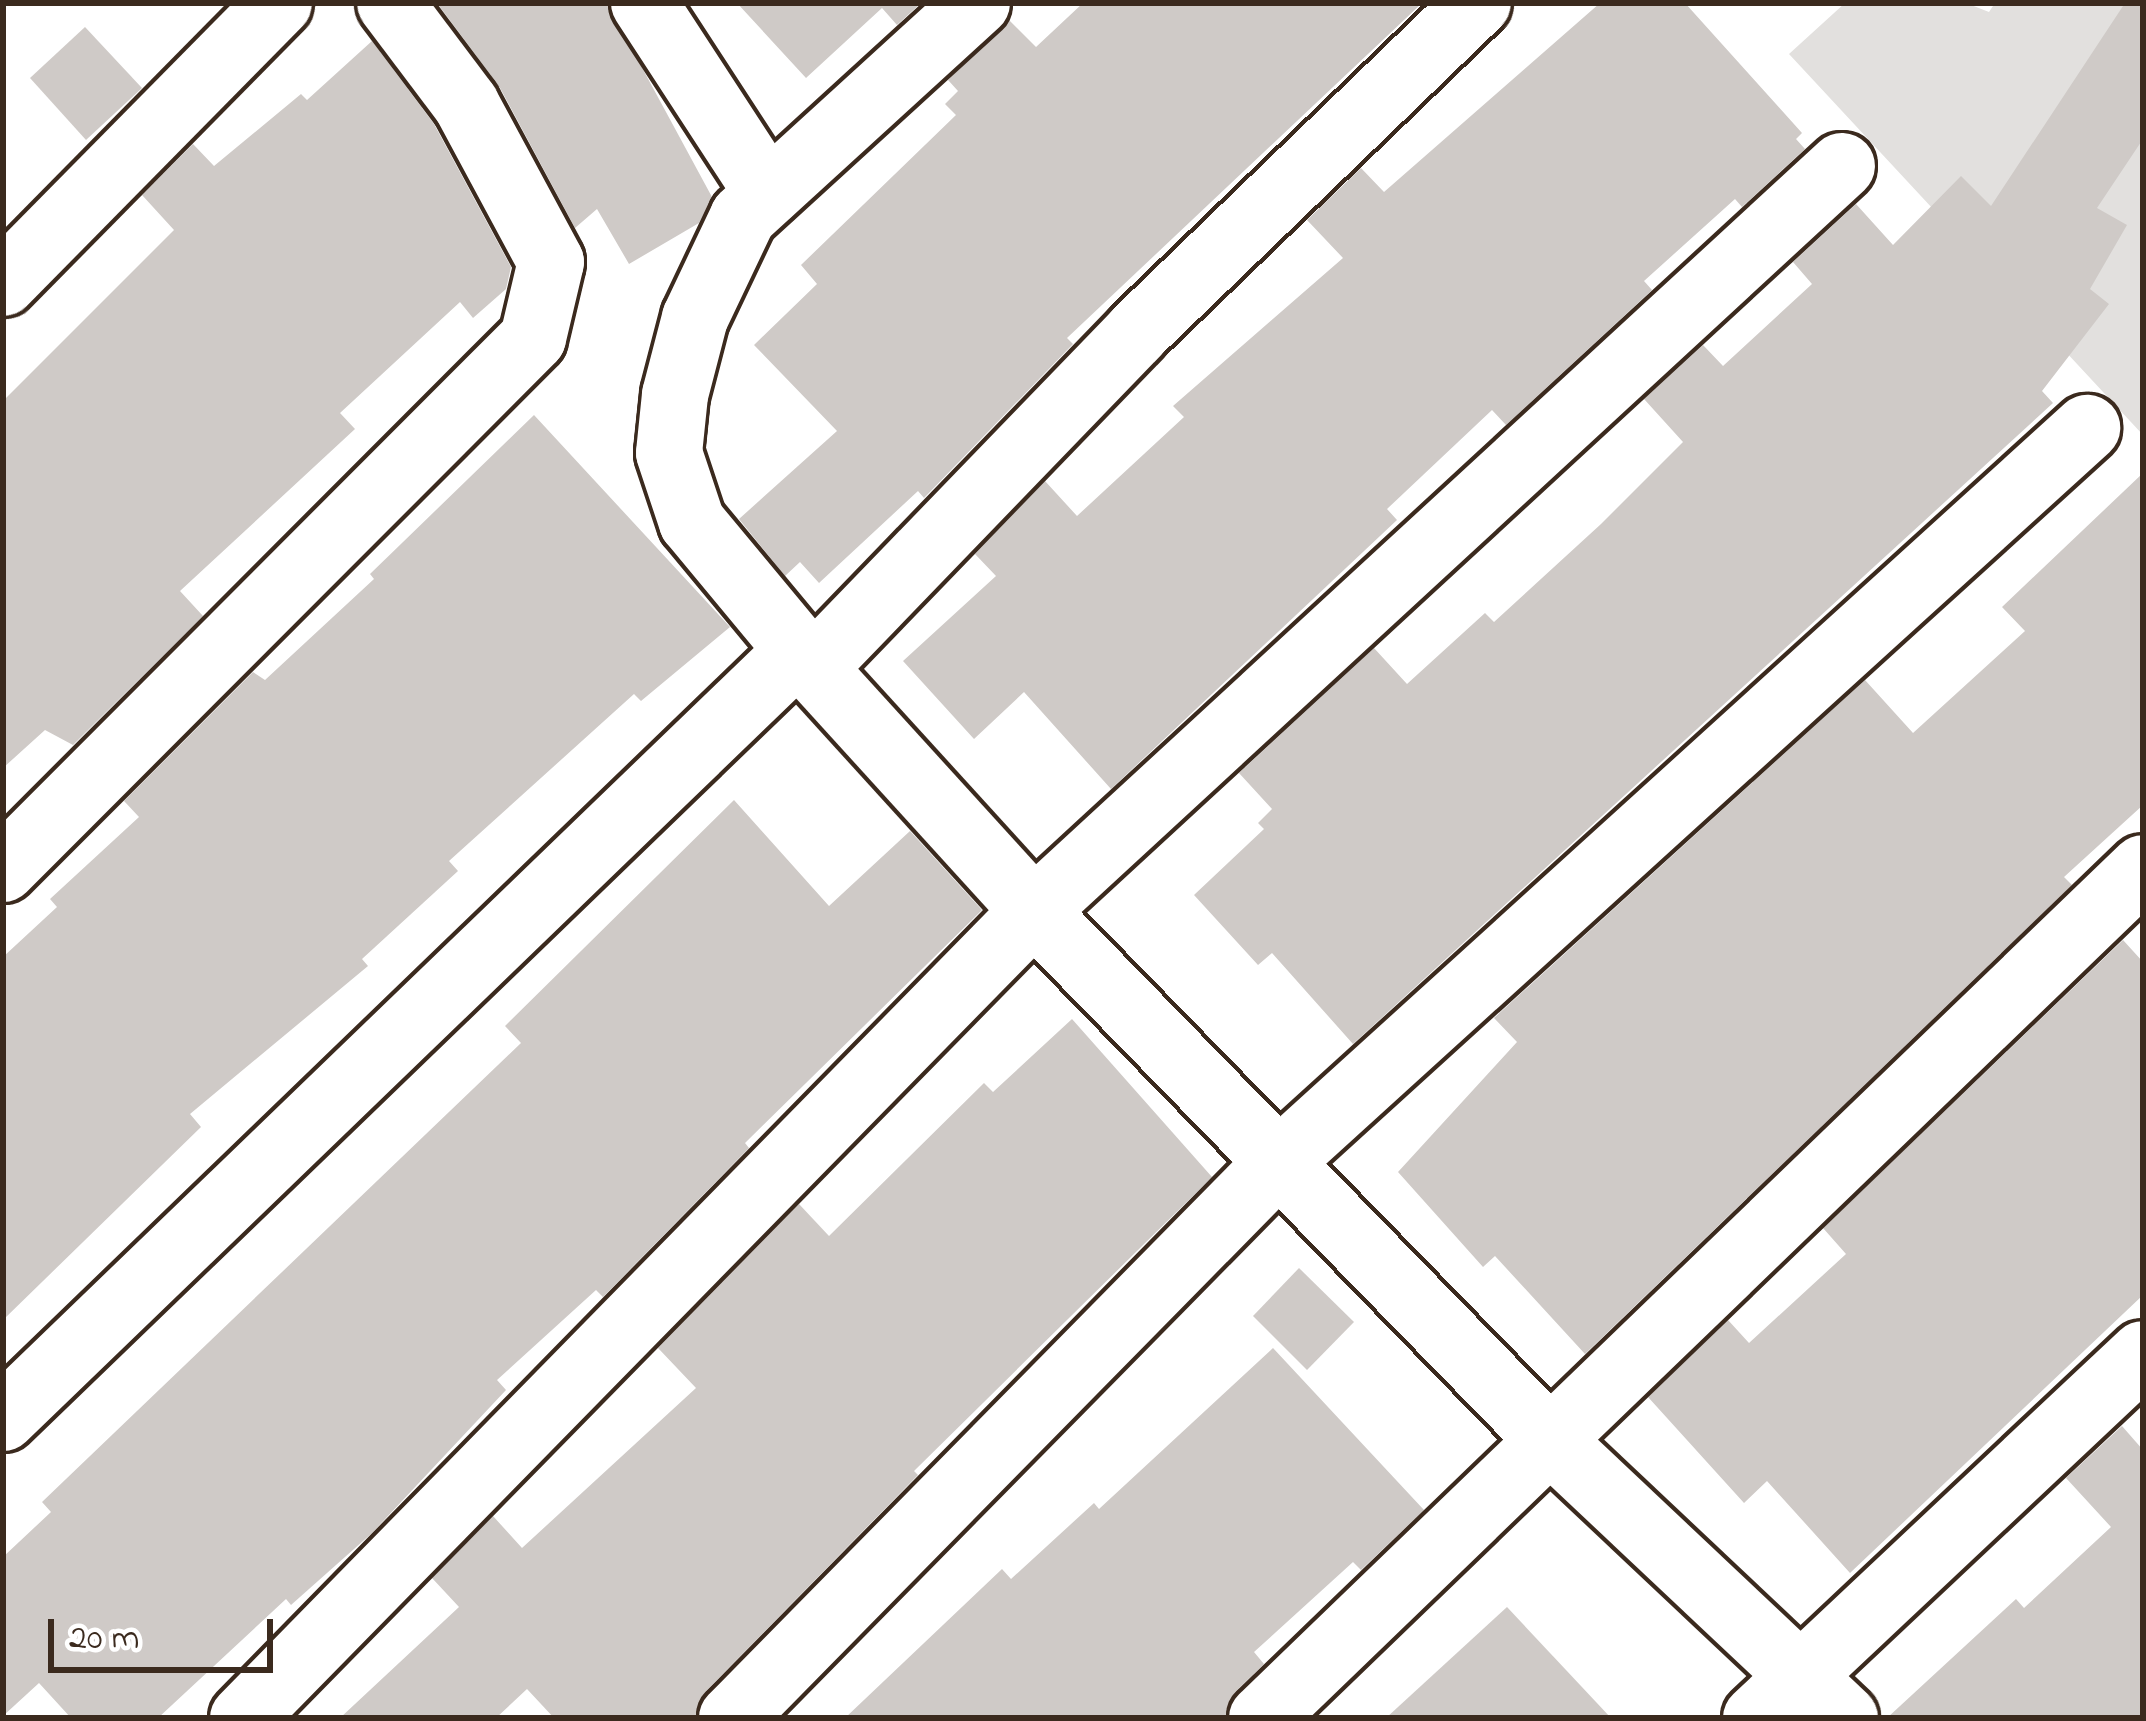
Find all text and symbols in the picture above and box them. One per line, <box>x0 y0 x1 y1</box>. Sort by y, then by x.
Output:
scale bar <box>54 1595 279 1669</box>
text: 20 m <box>69 1613 139 1666</box>

